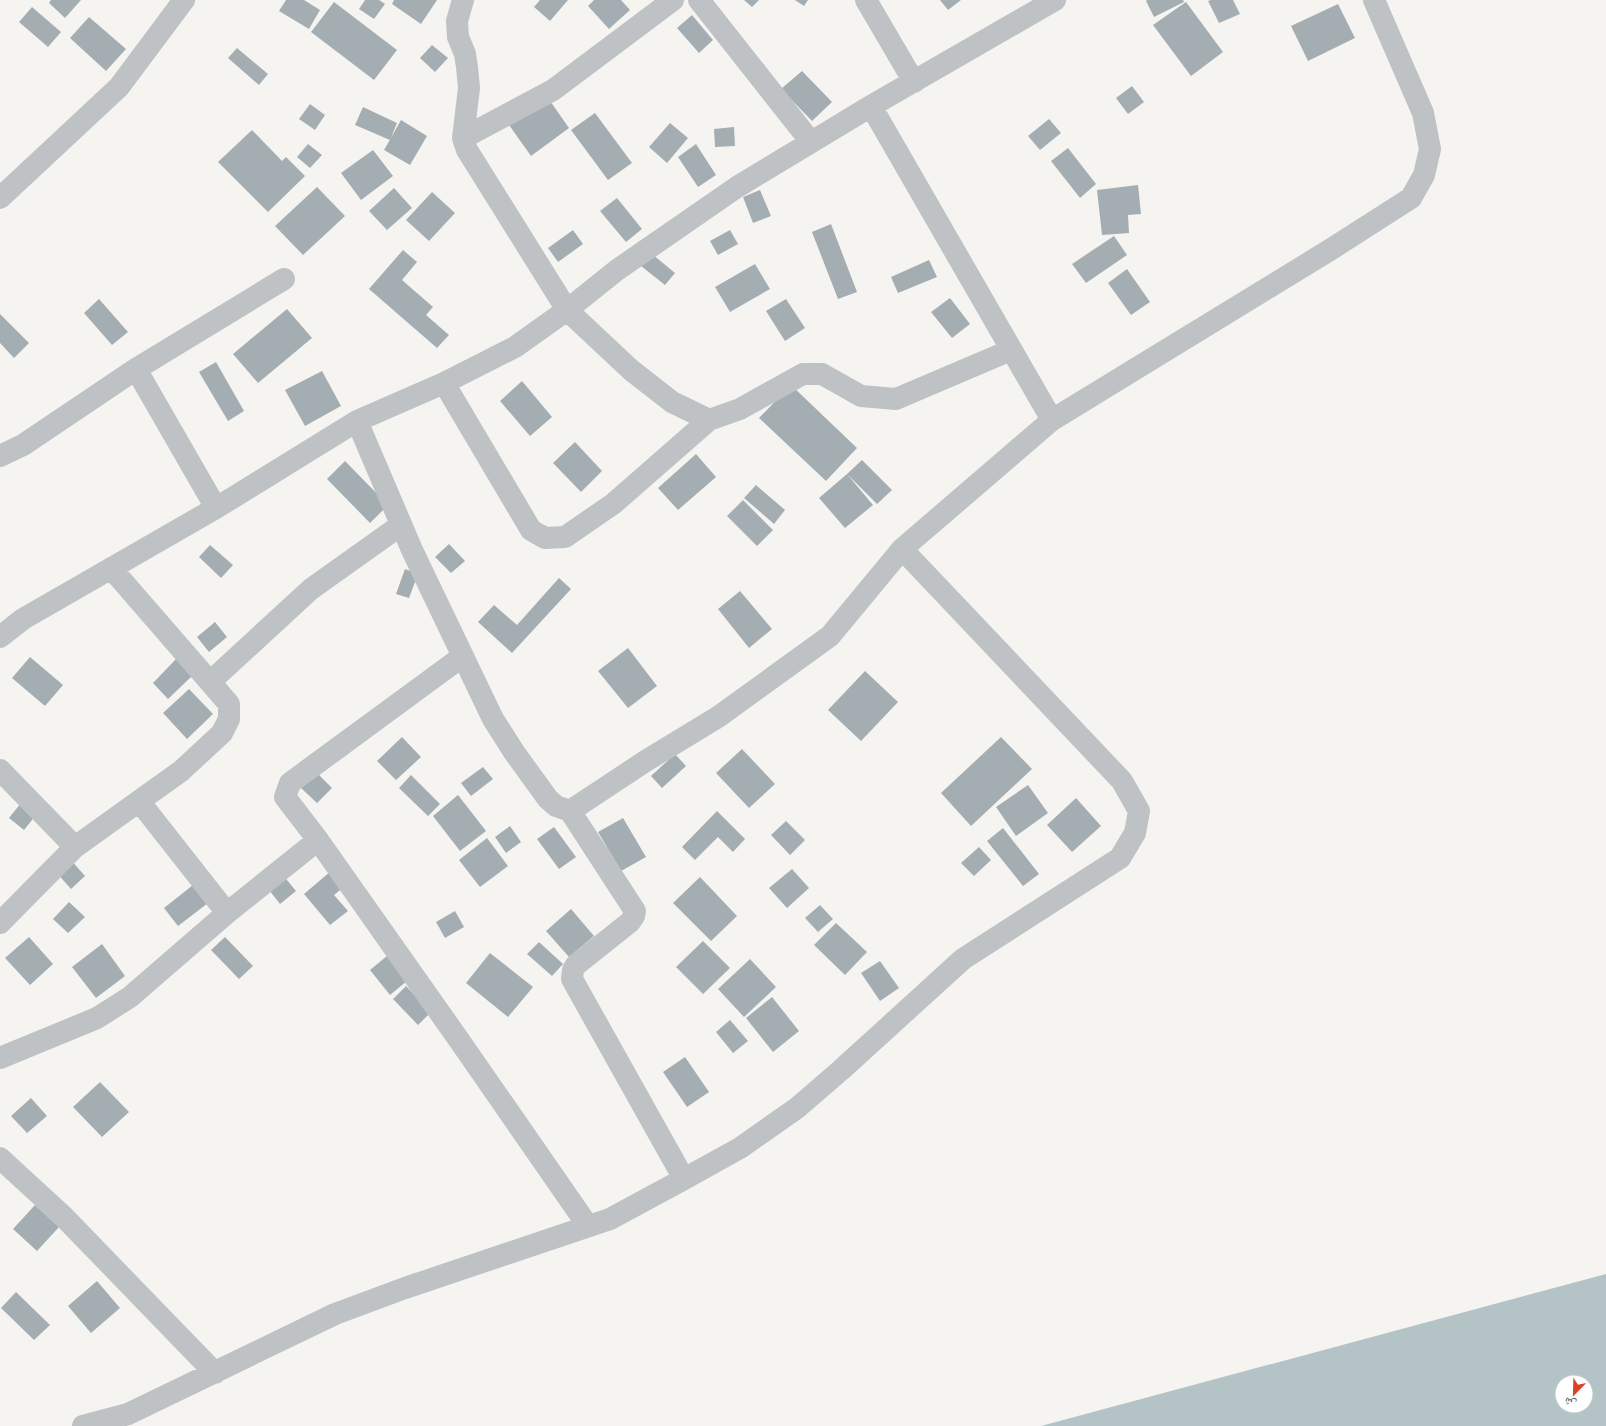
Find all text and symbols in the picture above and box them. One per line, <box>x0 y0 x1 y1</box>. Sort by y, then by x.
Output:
north arrow <box>1554 1374 1594 1414</box>
text: ش <box>1562 1393 1579 1412</box>

